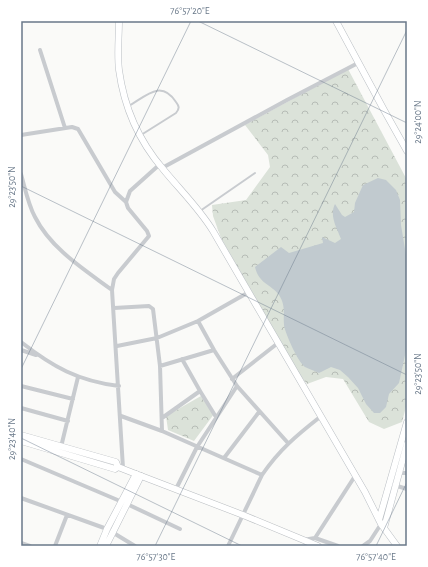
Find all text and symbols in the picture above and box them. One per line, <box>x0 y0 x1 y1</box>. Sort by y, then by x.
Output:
text: 76°57'20"E <box>170 6 210 16</box>
text: 29°24'00"N <box>413 100 423 144</box>
text: 29°23'50"N <box>7 166 17 208</box>
text: 29°23'50"N <box>413 353 423 395</box>
text: 29°23'40"N <box>7 418 17 460</box>
text: 76°57'30"E <box>137 552 176 562</box>
text: 76°57'40"E <box>356 552 396 562</box>

